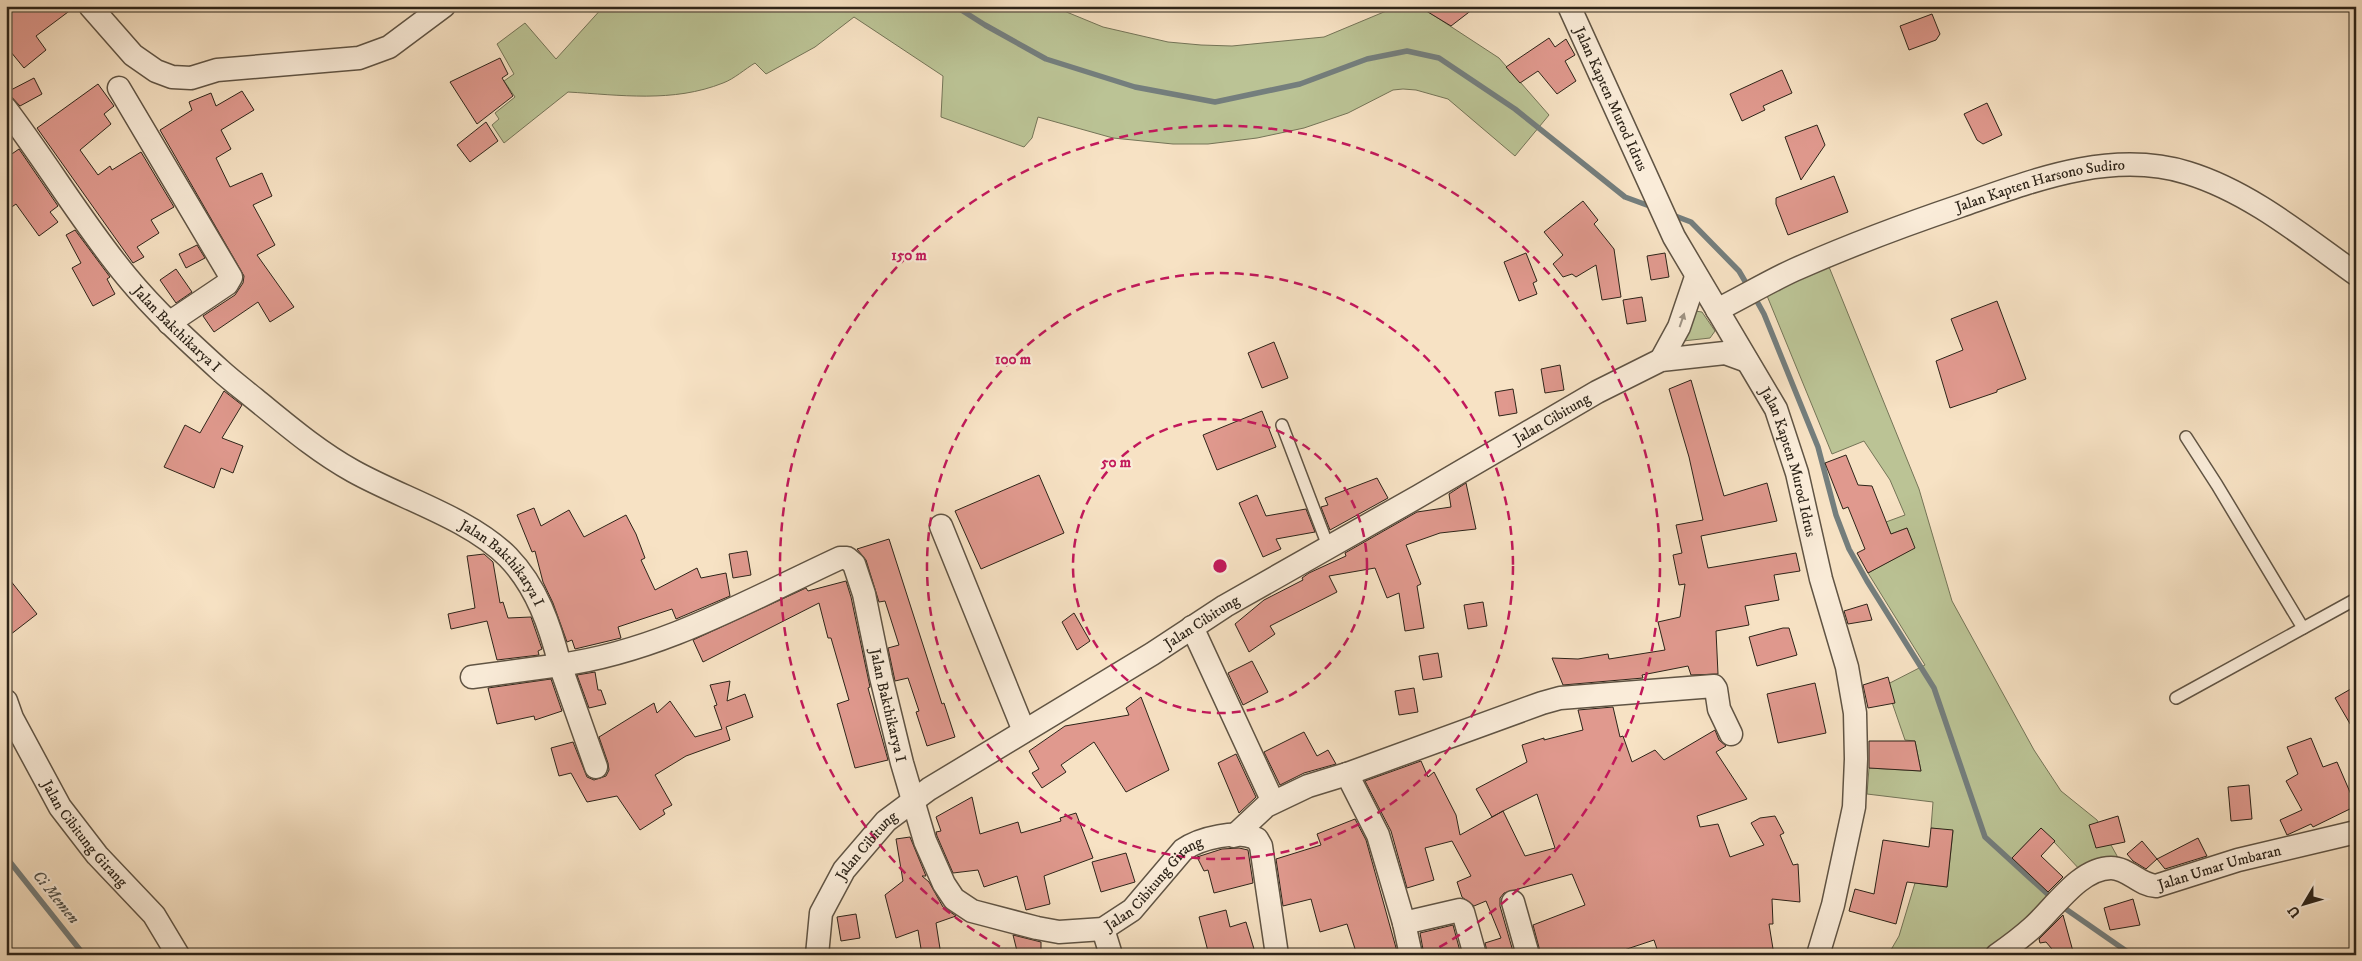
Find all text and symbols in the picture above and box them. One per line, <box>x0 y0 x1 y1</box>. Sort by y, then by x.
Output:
street label: Jalan Kapten Murod Idrus <box>1569 22 1652 174</box>
street label: Jalan Kapten Harsono Sudiro <box>1951 155 2125 217</box>
text: 150 m <box>891 246 927 265</box>
street label: Jalan Bakthikarya I <box>127 280 225 376</box>
one-way arrow <box>1679 312 1686 327</box>
text: 100 m <box>995 350 1032 369</box>
street label: Jalan Kapten Murod Idrus <box>1755 382 1821 539</box>
street label: Jalan Cibitung <box>1508 388 1594 449</box>
text: 50 m <box>1100 453 1132 472</box>
street label: Jalan Bakthikarya I <box>455 514 549 609</box>
centre of rings <box>1211 557 1229 575</box>
street label: Jalan Cibitung <box>1159 590 1243 654</box>
street label: Jalan Bakthikarya I <box>865 645 911 764</box>
street label: Jalan Cibitung Girang <box>37 775 132 891</box>
street label: Jalan Cibitung <box>830 806 901 885</box>
street label: Jalan Cibitung Girang <box>1099 832 1206 936</box>
street label: Jalan Umar Umbaran <box>2153 841 2283 895</box>
water label: Ci Memen <box>28 866 84 928</box>
north arrow <box>2280 878 2330 928</box>
text: U <box>2284 901 2305 921</box>

